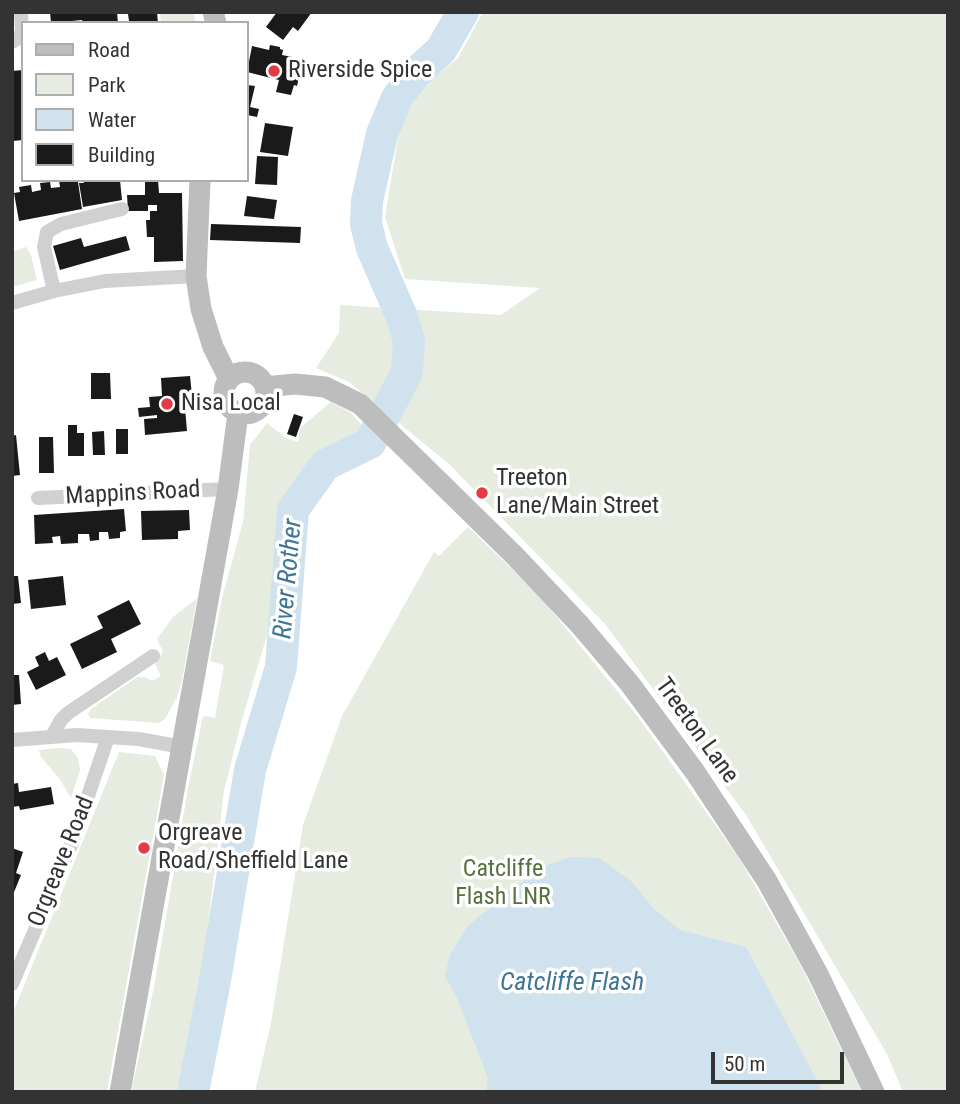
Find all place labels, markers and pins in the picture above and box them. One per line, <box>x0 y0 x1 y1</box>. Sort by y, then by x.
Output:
place label: Riverside Spice <box>288 57 432 85</box>
marker: Riverside Spice <box>266 63 282 79</box>
place label: Nisa Local <box>181 390 281 418</box>
marker: Nisa Local <box>159 396 175 412</box>
place label: Treeton Lane/Main Street <box>496 465 659 521</box>
marker: Treeton Lane/Main Street <box>474 485 490 501</box>
place label: Orgreave Road/Sheffield Lane <box>158 820 348 876</box>
marker: Orgreave Road/Sheffield Lane <box>136 840 152 856</box>

